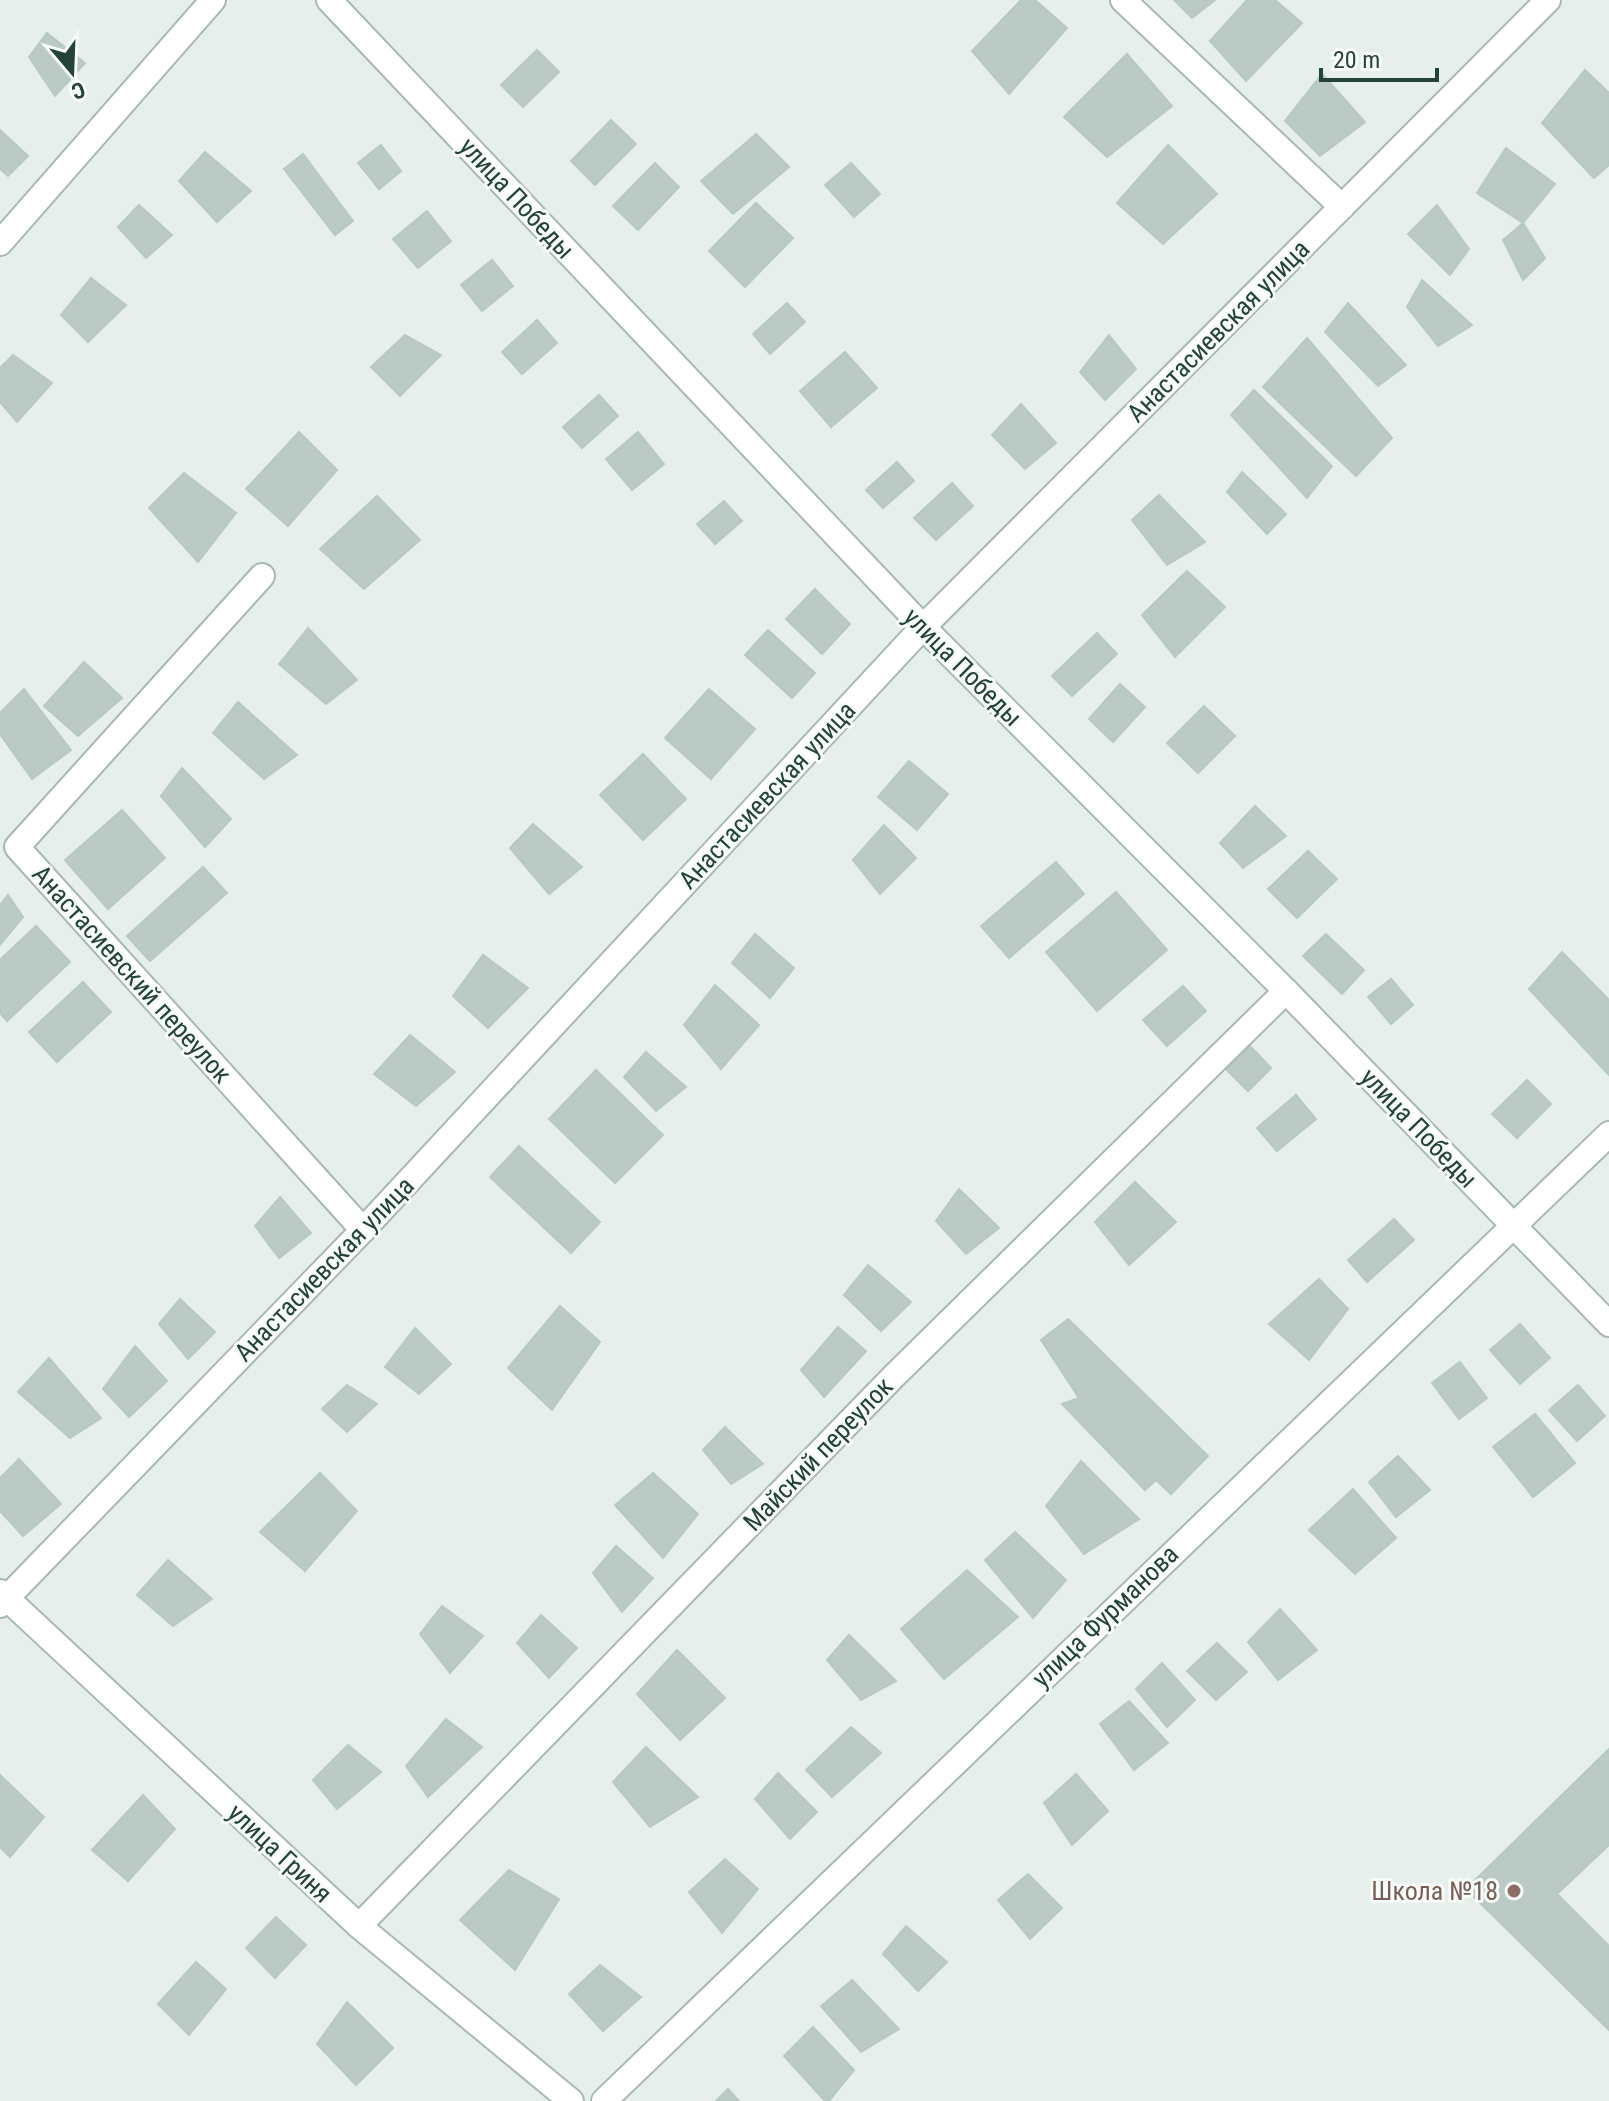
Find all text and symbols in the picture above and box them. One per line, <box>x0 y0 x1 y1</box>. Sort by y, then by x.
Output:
north arrow <box>32 32 112 112</box>
scale bar <box>1321 32 1437 82</box>
text: 20 m <box>1333 46 1380 74</box>
text: С <box>68 77 88 104</box>
street label: улица Победы <box>453 131 581 265</box>
street label: Анастасиевская улица <box>1121 234 1315 428</box>
street label: улица Победы <box>898 602 1028 732</box>
street label: Анастасиевская улица <box>673 695 861 895</box>
street label: Анастасиевский переулок <box>26 859 238 1090</box>
street label: улица Победы <box>1355 1062 1483 1194</box>
street label: Анастасиевская улица <box>228 1170 420 1368</box>
street label: Майский переулок <box>737 1371 899 1537</box>
street label: улица Фурманова <box>1026 1539 1184 1693</box>
street label: улица Гриня <box>222 1797 338 1909</box>
place label: Школа №18 <box>1371 1876 1498 1906</box>
marker: Школа №18 <box>1505 1882 1523 1900</box>

